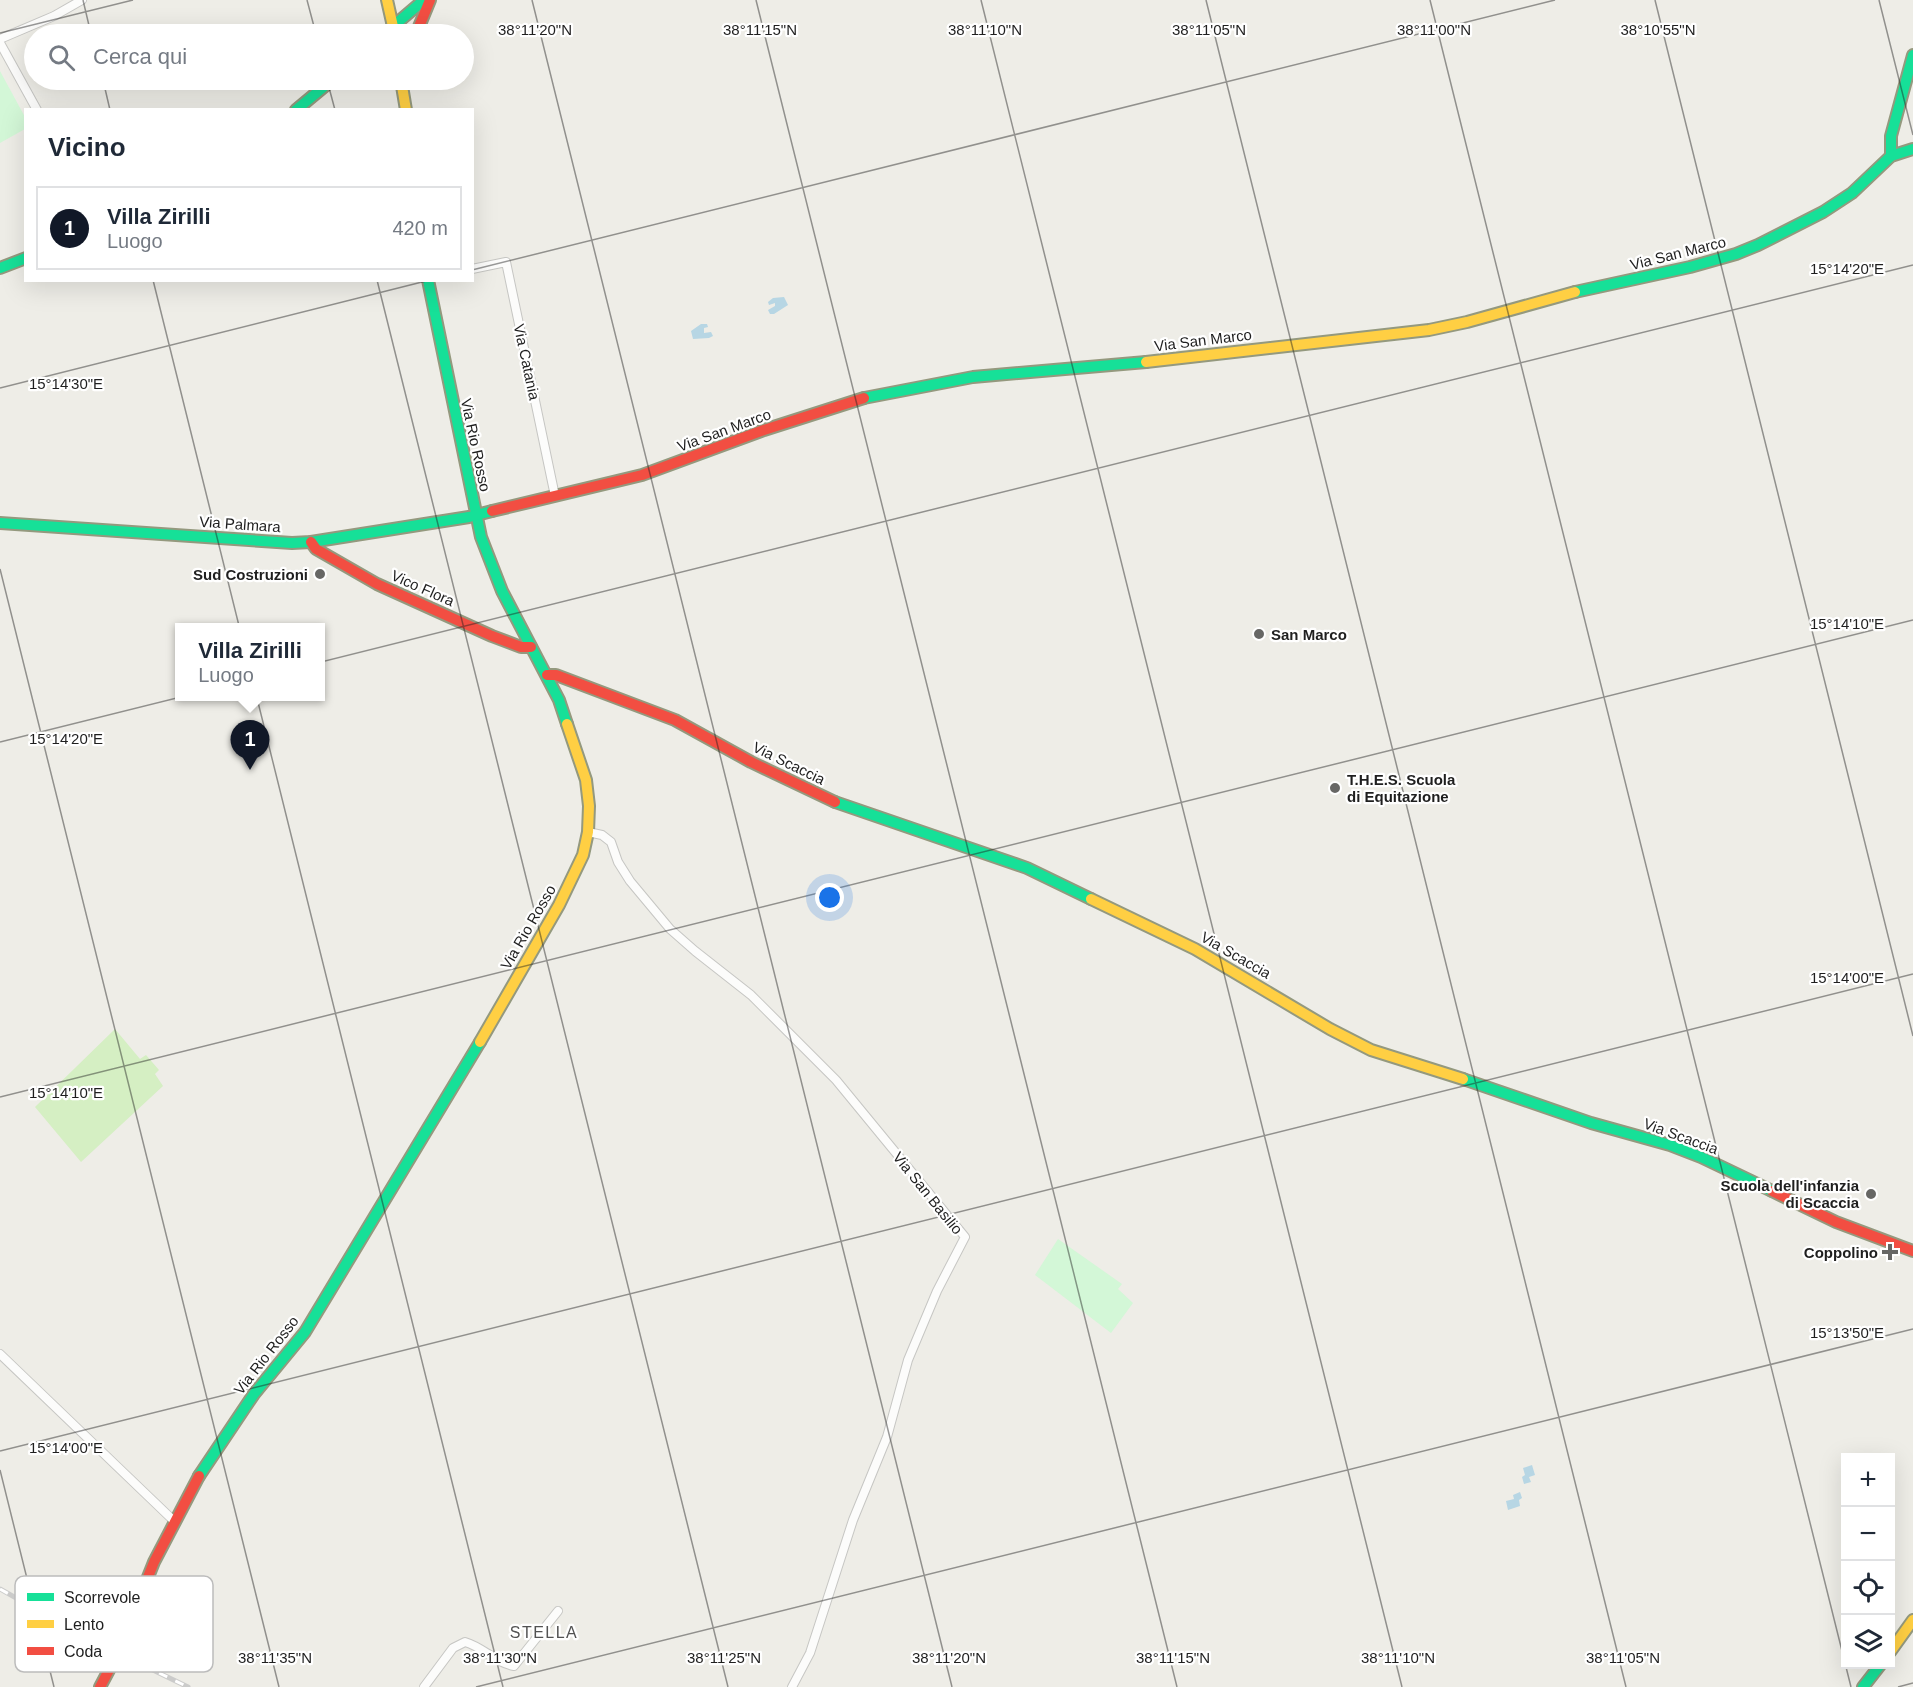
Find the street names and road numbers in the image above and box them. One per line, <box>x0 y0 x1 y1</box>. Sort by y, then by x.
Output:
street label: Via San Marco <box>1628 233 1728 273</box>
street label: Via Catania <box>511 322 543 402</box>
street label: Via San Marco <box>1153 326 1253 354</box>
street label: Via Rio Rosso <box>458 397 494 493</box>
street label: Via San Marco <box>675 405 773 455</box>
street label: Via Palmara <box>199 513 282 535</box>
street label: Vico Flora <box>389 567 458 610</box>
street label: Via Scaccia <box>750 738 828 788</box>
street label: Via Rio Rosso <box>497 882 559 972</box>
street label: Via Scaccia <box>1198 928 1275 982</box>
street label: Via Scaccia <box>1641 1115 1721 1158</box>
street label: Via San Basilio <box>890 1149 966 1237</box>
street label: Via Rio Rosso <box>230 1312 302 1398</box>

